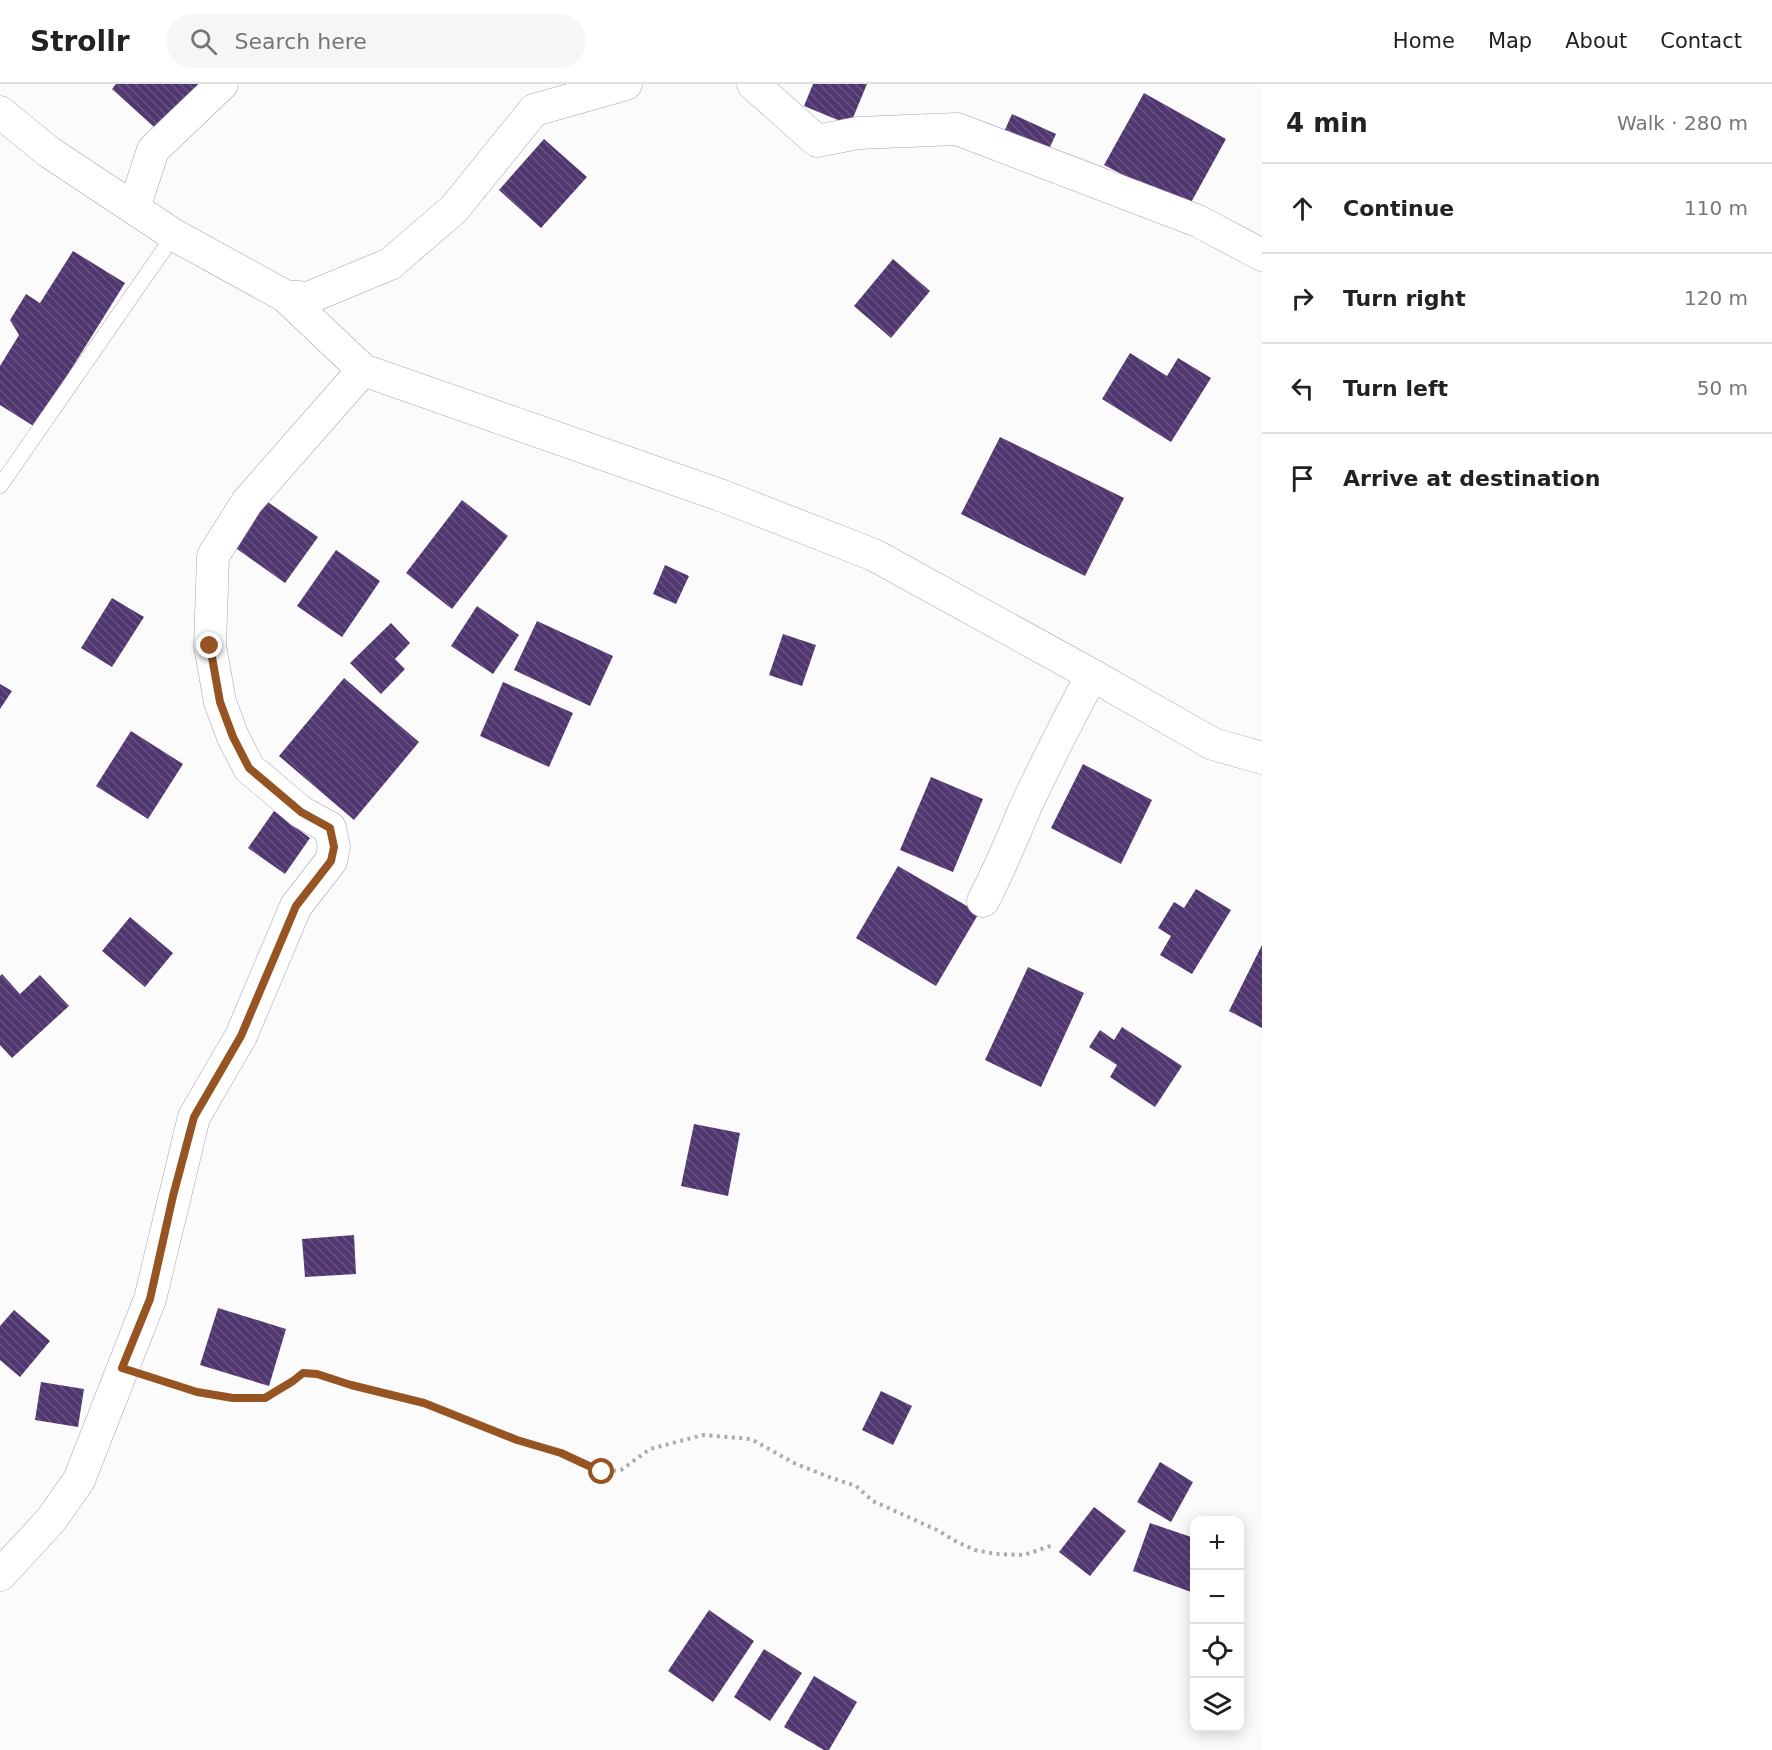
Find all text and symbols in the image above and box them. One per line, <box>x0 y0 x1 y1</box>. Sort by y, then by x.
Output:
search box <box>166 14 586 68</box>
text: Strollr <box>30 25 130 58</box>
icon: search <box>187 25 220 58</box>
text: Search here <box>235 29 367 54</box>
text: Home <box>1393 29 1455 53</box>
text: Map <box>1488 29 1532 53</box>
text: About <box>1565 29 1627 53</box>
text: Contact <box>1660 29 1742 53</box>
text: 4 min <box>1286 108 1368 138</box>
text: Walk · 280 m <box>1617 111 1748 135</box>
icon: ahead <box>1286 192 1319 225</box>
text: Continue <box>1343 196 1454 221</box>
text: 110 m <box>1684 196 1748 220</box>
icon: right <box>1286 282 1319 315</box>
text: Turn right <box>1343 286 1466 311</box>
text: 120 m <box>1684 286 1748 310</box>
icon: left <box>1286 372 1319 405</box>
text: Turn left <box>1343 376 1448 401</box>
text: 50 m <box>1697 376 1748 400</box>
icon: arrive <box>1286 462 1319 495</box>
text: Arrive at destination <box>1343 466 1600 491</box>
route end <box>196 632 222 658</box>
route start <box>588 1458 614 1484</box>
map controls <box>1190 1516 1244 1732</box>
button: + <box>1190 1516 1244 1570</box>
button: − <box>1190 1570 1244 1624</box>
button: locate <box>1190 1624 1244 1678</box>
button: layers <box>1190 1678 1244 1732</box>

